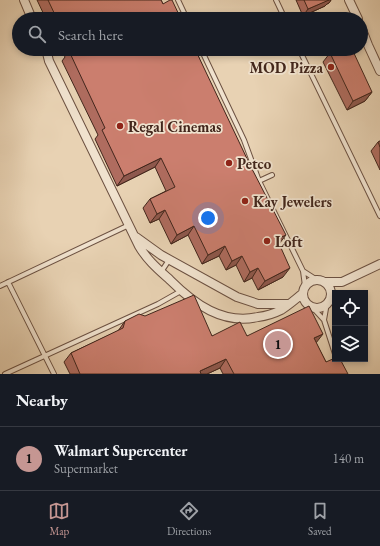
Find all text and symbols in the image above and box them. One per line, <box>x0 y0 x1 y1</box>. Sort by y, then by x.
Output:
search box <box>12 12 368 56</box>
icon: search <box>26 23 48 45</box>
text: Search here <box>58 25 123 44</box>
place label: MOD Pizza <box>250 58 323 77</box>
marker: MOD Pizza <box>326 62 336 72</box>
place label: Regal Cinemas <box>128 117 221 136</box>
marker: Regal Cinemas <box>115 121 125 131</box>
place label: Petco <box>237 154 272 173</box>
marker: Petco <box>224 158 234 168</box>
place label: Kay Jewelers <box>253 192 332 211</box>
marker: Kay Jewelers <box>240 196 250 206</box>
your location <box>198 208 218 228</box>
place label: Loft <box>275 232 303 251</box>
marker: Loft <box>262 236 272 246</box>
map controls <box>332 290 368 362</box>
button: locate <box>332 290 368 326</box>
button: layers <box>332 326 368 362</box>
pin: 1 <box>265 329 291 359</box>
text: Nearby <box>16 389 68 411</box>
text: Walmart Supercenter <box>54 441 188 460</box>
text: 1 <box>26 450 32 467</box>
text: 140 m <box>333 450 364 467</box>
text: Supermarket <box>54 460 118 477</box>
tab: Map <box>48 500 70 538</box>
tab: Directions <box>167 500 211 538</box>
tab: Saved <box>308 500 332 538</box>

